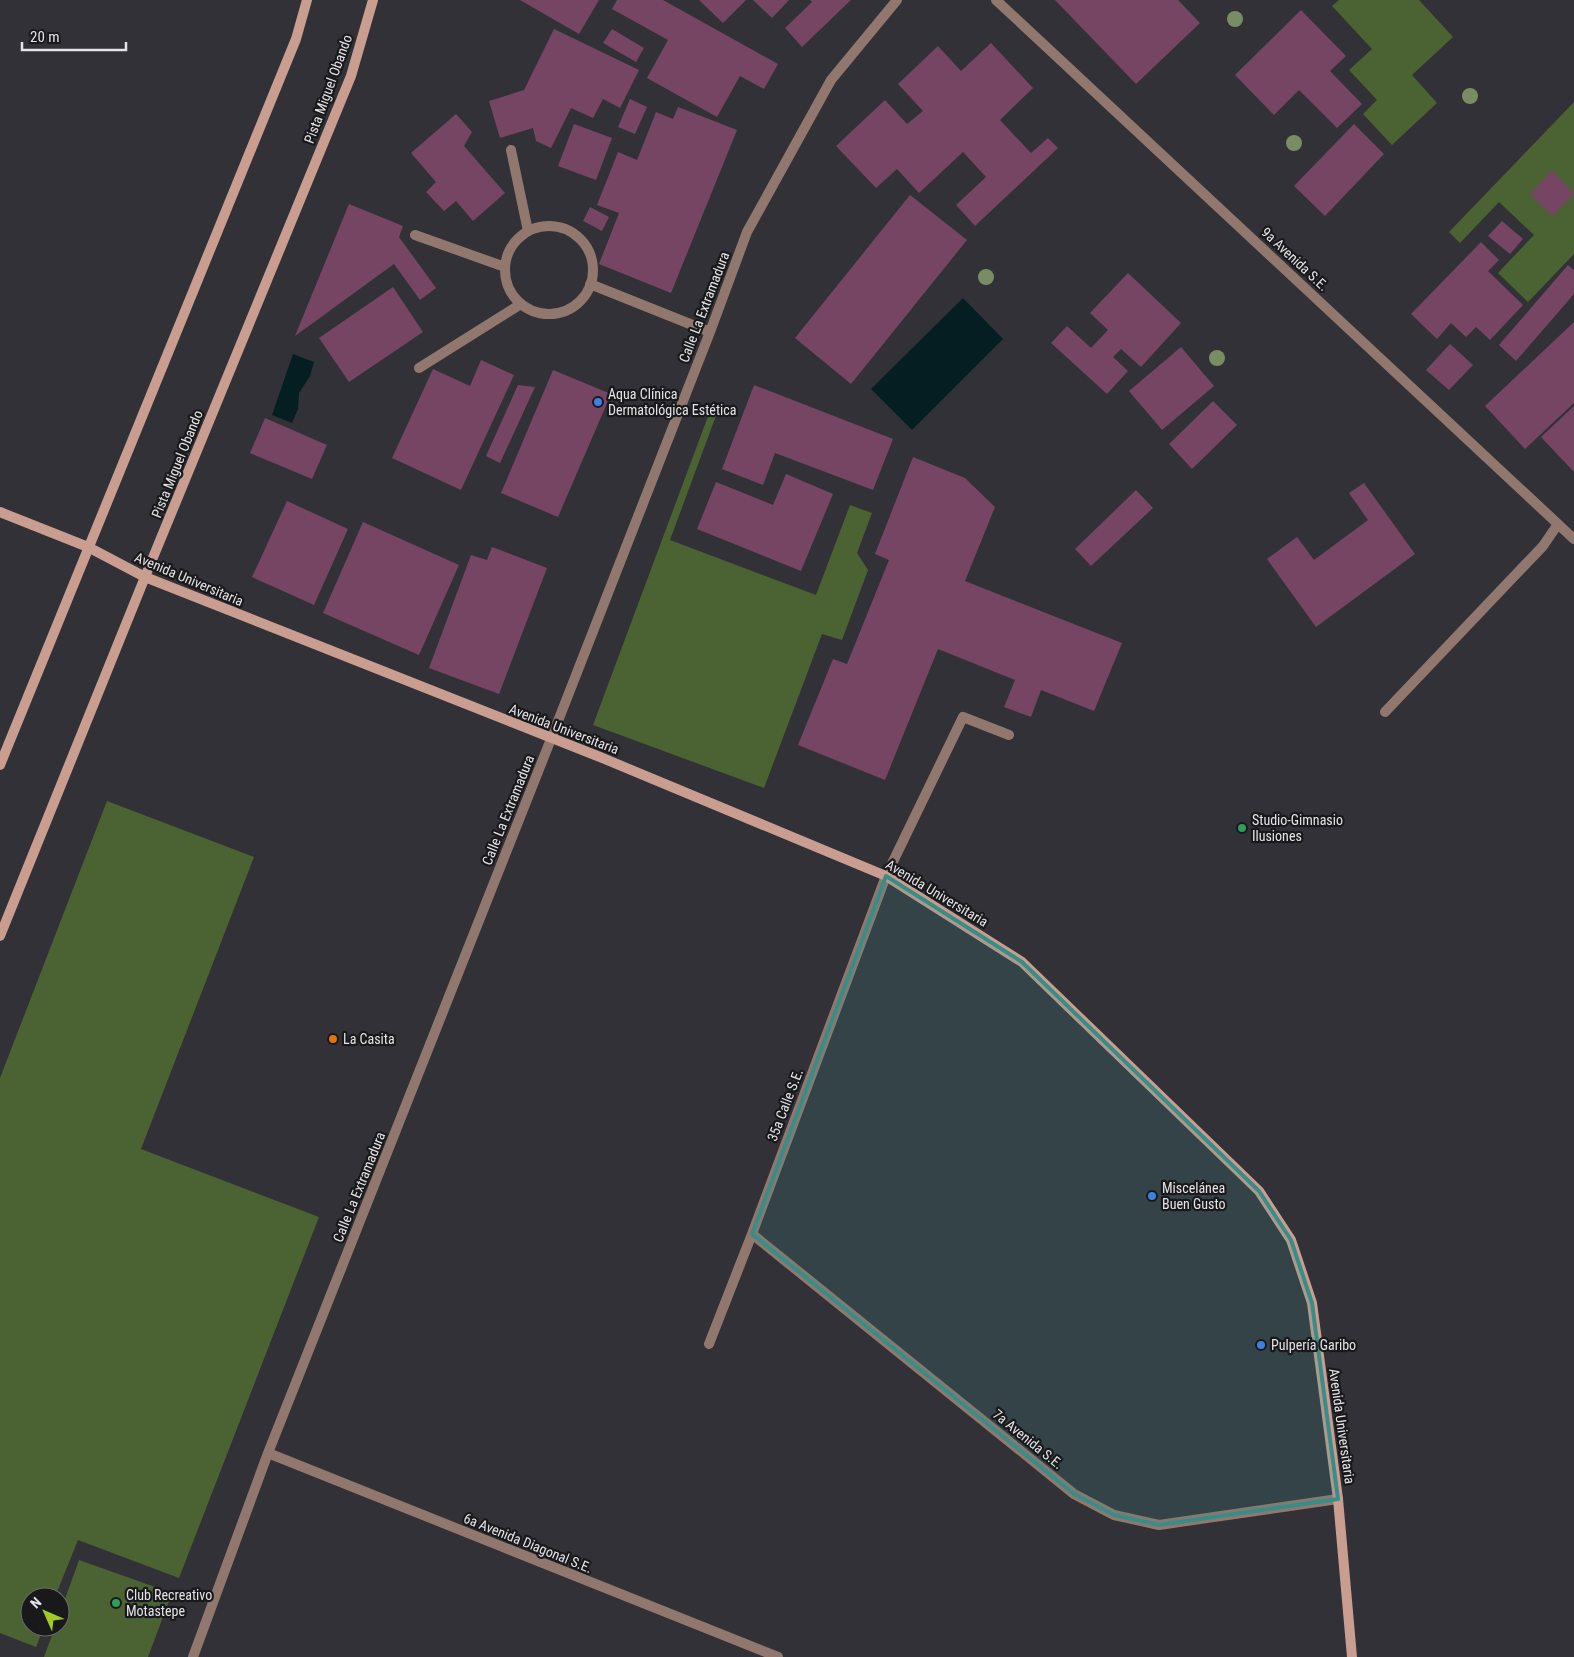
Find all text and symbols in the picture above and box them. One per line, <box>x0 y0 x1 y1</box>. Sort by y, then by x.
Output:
scale bar <box>22 20 126 52</box>
text: 20 m <box>30 28 60 46</box>
street label: Pista Miguel Obando <box>301 32 355 146</box>
street label: 9a Avenida S.E. <box>1258 224 1332 294</box>
street label: Calle La Extramadura <box>676 250 732 364</box>
place label: Aqua Clínica Dermatológica Estética <box>608 386 736 418</box>
marker: Aqua Clínica Dermatológica Estética <box>592 396 604 408</box>
street label: Pista Miguel Obando <box>148 408 206 520</box>
street label: Avenida Universitaria <box>132 549 246 609</box>
street label: Avenida Universitaria <box>507 701 621 757</box>
street label: Calle La Extramadura <box>479 753 537 867</box>
place label: Studio-Gimnasio Ilusiones <box>1252 812 1343 844</box>
marker: Studio-Gimnasio Ilusiones <box>1236 822 1248 834</box>
street label: Avenida Universitaria <box>883 856 991 930</box>
place label: La Casita <box>343 1031 395 1047</box>
marker: La Casita <box>327 1033 339 1045</box>
street label: 35a Calle S.E. <box>764 1067 806 1143</box>
street label: Calle La Extramadura <box>330 1130 388 1244</box>
place label: Miscelánea Buen Gusto <box>1162 1180 1225 1212</box>
marker: Miscelánea Buen Gusto <box>1146 1190 1158 1202</box>
place label: Pulpería Garibo <box>1271 1337 1356 1353</box>
marker: Pulpería Garibo <box>1255 1339 1267 1351</box>
street label: Avenida Universitaria <box>1326 1367 1358 1485</box>
street label: 7a Avenida S.E. <box>990 1406 1066 1472</box>
street label: 6a Avenida Diagonal S.E. <box>461 1510 595 1576</box>
north arrow <box>20 1587 70 1637</box>
place label: Club Recreativo Motastepe <box>126 1587 212 1619</box>
text: N <box>27 1594 44 1611</box>
marker: Club Recreativo Motastepe <box>110 1597 122 1609</box>

